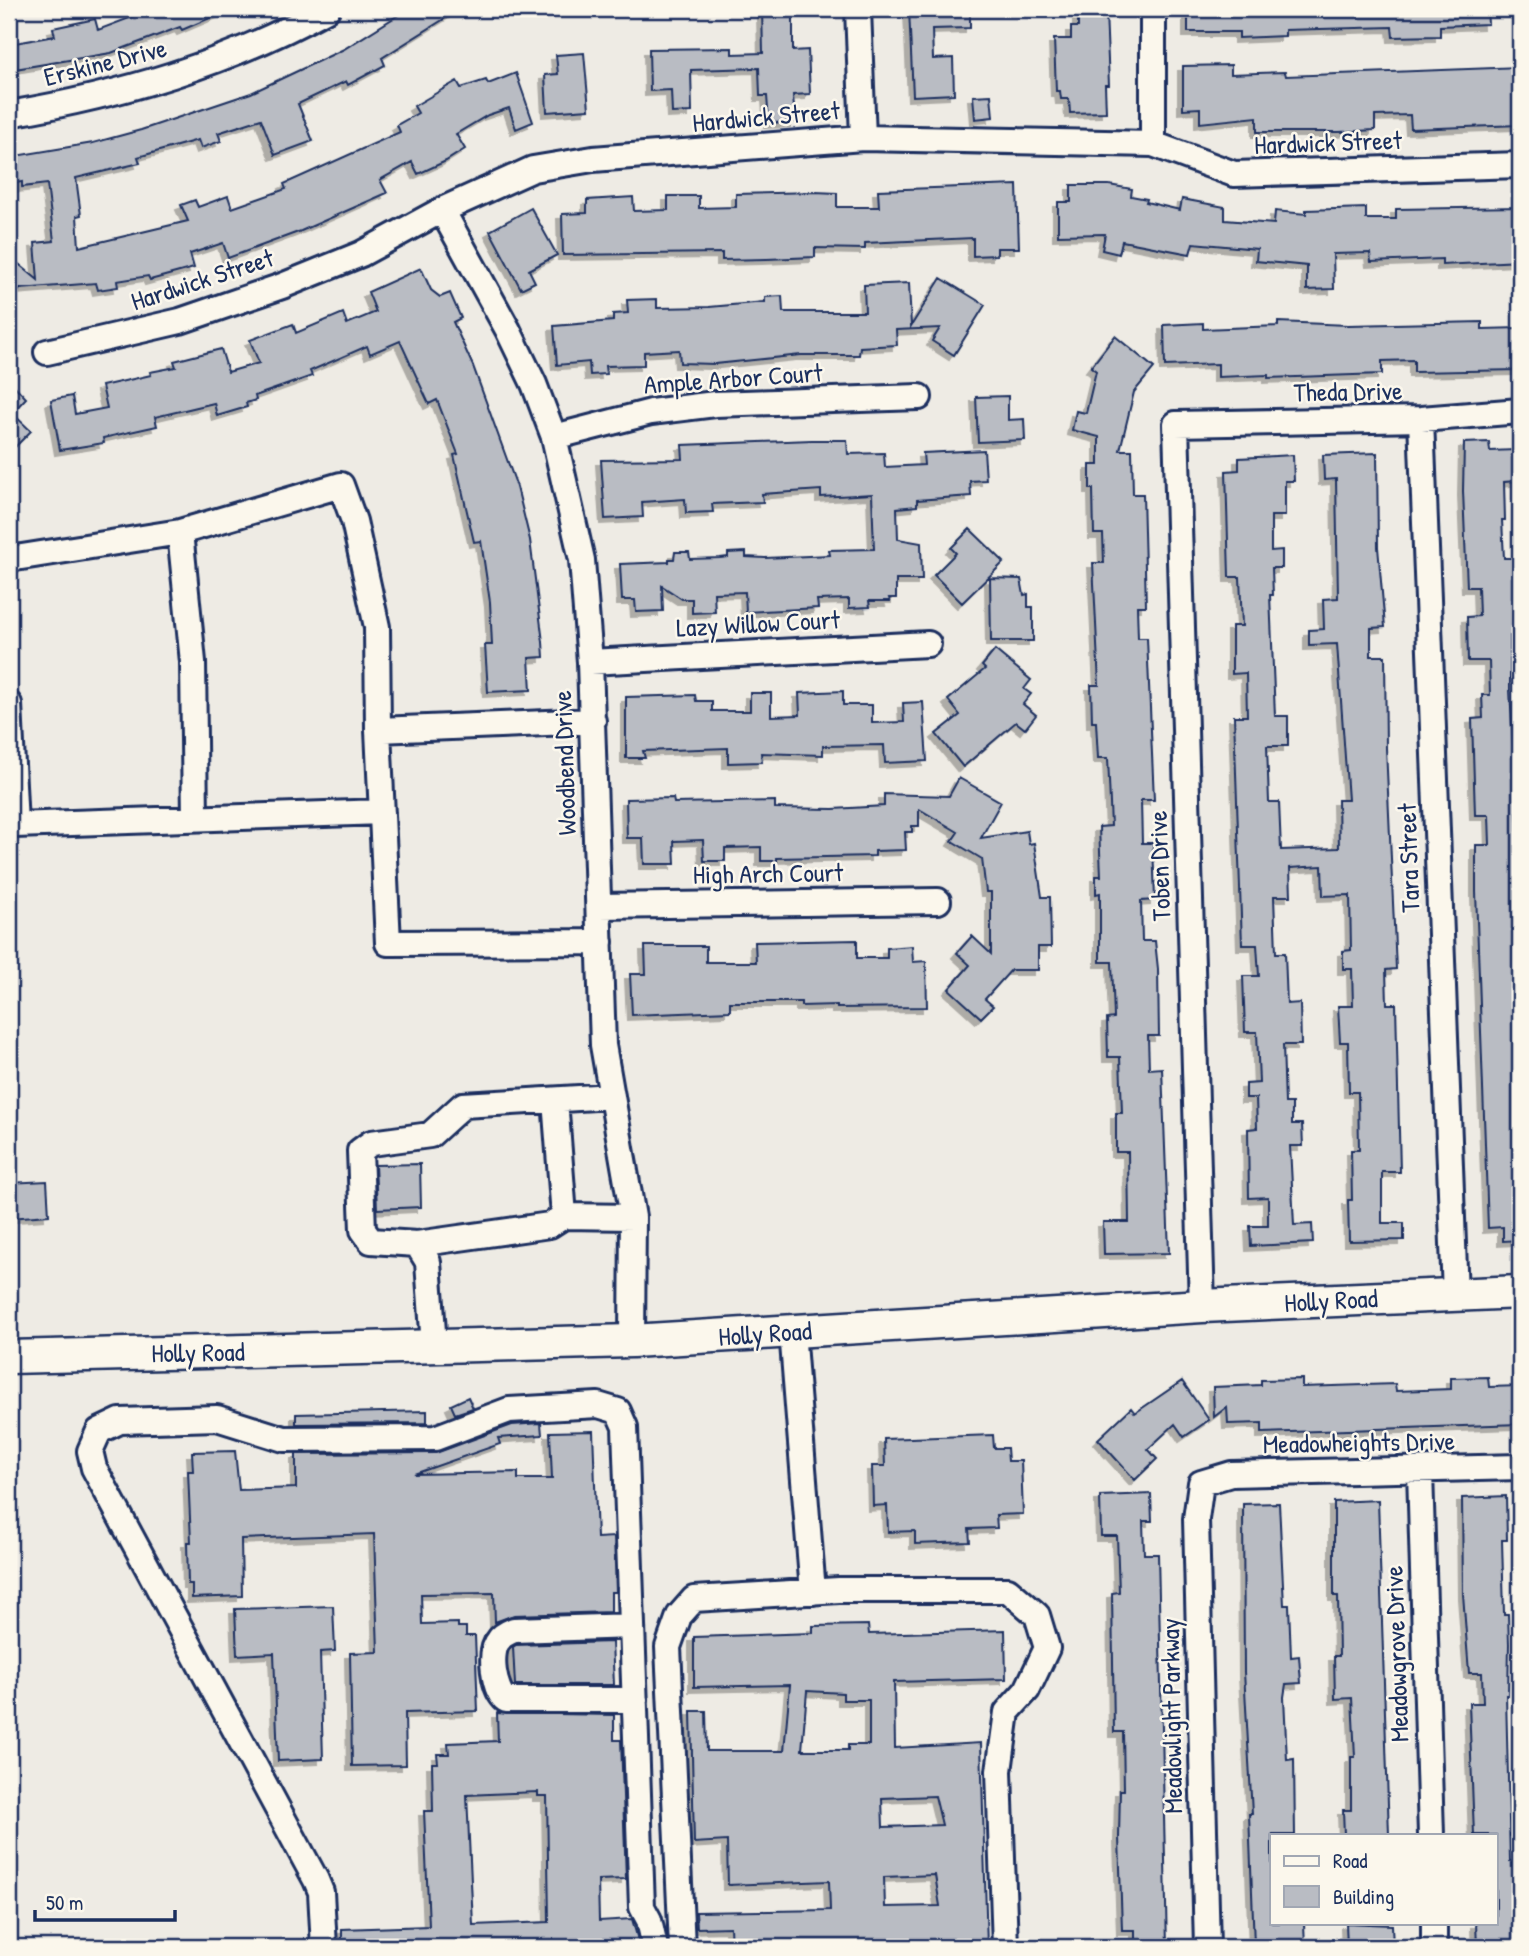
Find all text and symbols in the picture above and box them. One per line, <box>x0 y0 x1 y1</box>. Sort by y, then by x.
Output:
street label: Erskine Drive <box>40 30 170 94</box>
street label: Hardwick Street <box>691 92 842 140</box>
street label: Hardwick Street <box>1254 122 1403 162</box>
street label: Hardwick Street <box>126 239 279 318</box>
street label: Ample Arbor Court <box>643 354 824 402</box>
street label: Theda Drive <box>1293 373 1403 409</box>
street label: Lazy Willow Court <box>675 601 842 645</box>
street label: Woodbend Drive <box>544 690 584 836</box>
street label: Tara Street <box>1389 802 1427 913</box>
street label: Toben Drive <box>1140 810 1178 922</box>
street label: High Arch Court <box>693 854 844 892</box>
street label: Holly Road <box>1283 1280 1379 1320</box>
street label: Holly Road <box>717 1312 813 1354</box>
street label: Holly Road <box>151 1334 245 1370</box>
street label: Meadowheights Drive <box>1263 1423 1455 1461</box>
street label: Meadowgrove Drive <box>1375 1565 1417 1743</box>
street label: Meadowlight Parkway <box>1152 1618 1190 1814</box>
legend <box>1270 1834 1498 1924</box>
text: Road <box>1333 1846 1367 1875</box>
scale bar <box>35 1879 175 1923</box>
text: Building <box>1333 1882 1394 1911</box>
text: 50 m <box>46 1888 83 1917</box>

